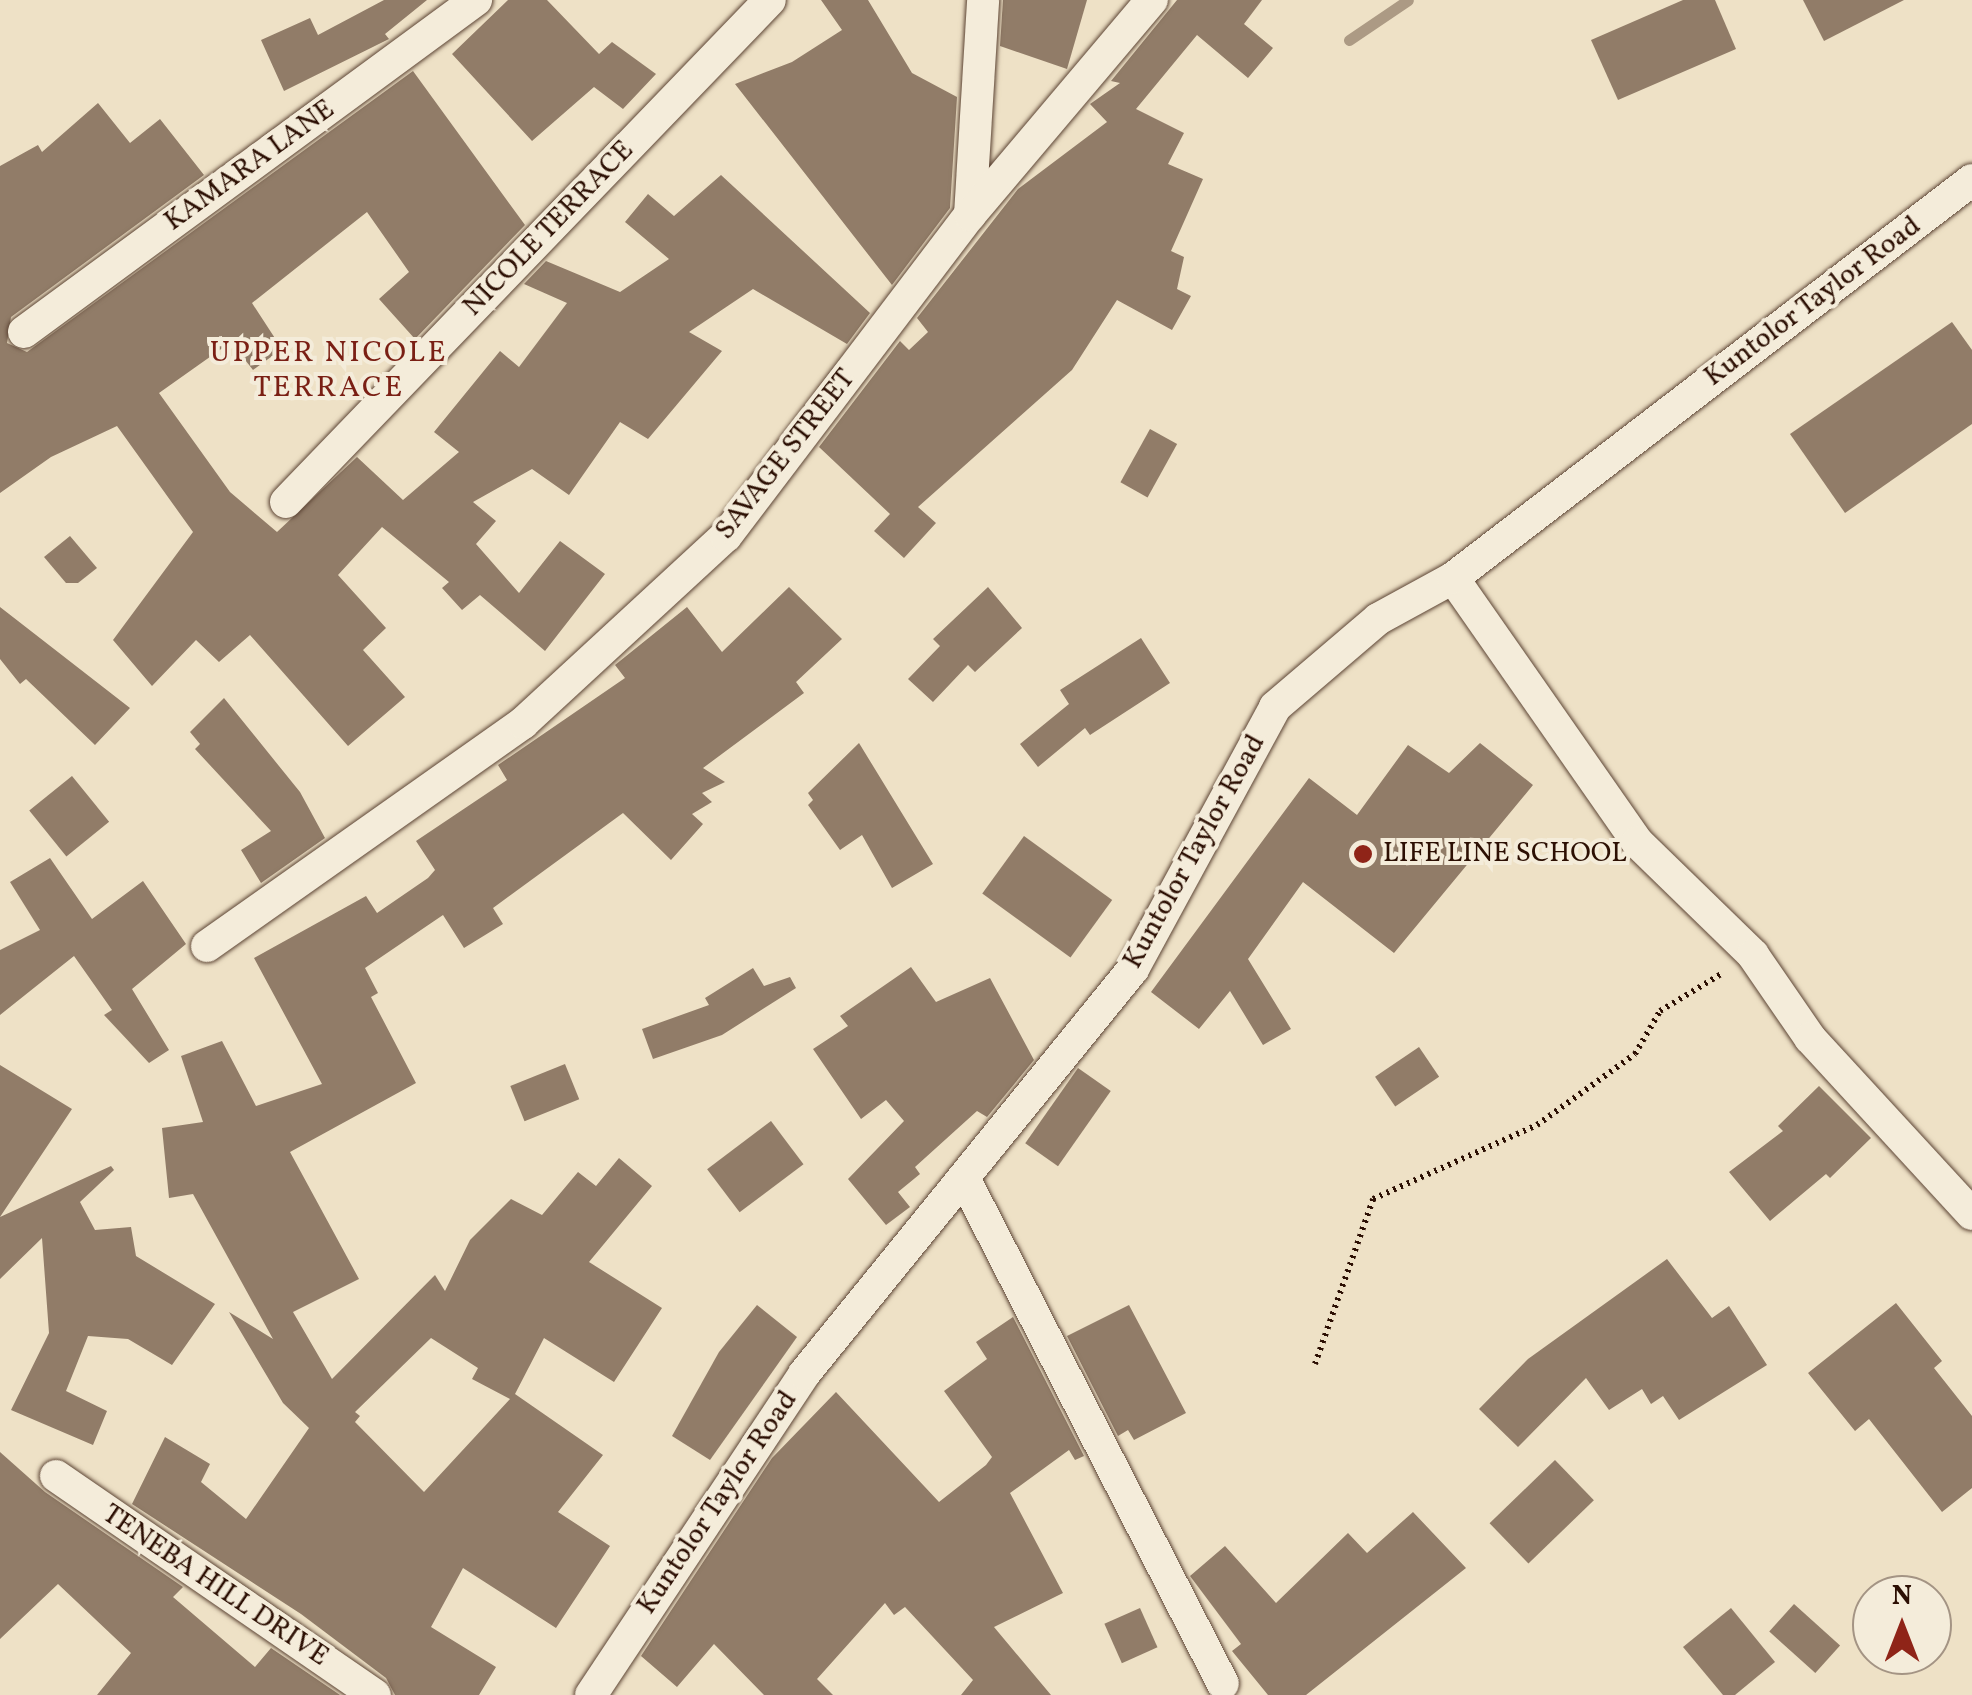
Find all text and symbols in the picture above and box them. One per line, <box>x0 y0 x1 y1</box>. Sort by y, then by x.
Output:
street label: KAMARA LANE <box>158 93 342 239</box>
street label: NICOLE TERRACE <box>456 134 642 324</box>
street label: Kuntolor Taylor Road <box>1698 209 1928 395</box>
district label: UPPER NICOLE TERRACE <box>210 335 448 406</box>
street label: SAVAGE STREET <box>709 363 863 547</box>
street label: Kuntolor Taylor Road <box>1117 729 1273 975</box>
place label: LIFE LINE SCHOOL <box>1383 837 1627 871</box>
marker: LIFE LINE SCHOOL <box>1352 843 1374 865</box>
street label: Kuntolor Taylor Road <box>631 1385 805 1621</box>
street label: TENEBA HILL DRIVE <box>96 1498 334 1674</box>
north arrow <box>1852 1575 1952 1675</box>
text: N <box>1892 1577 1912 1616</box>

